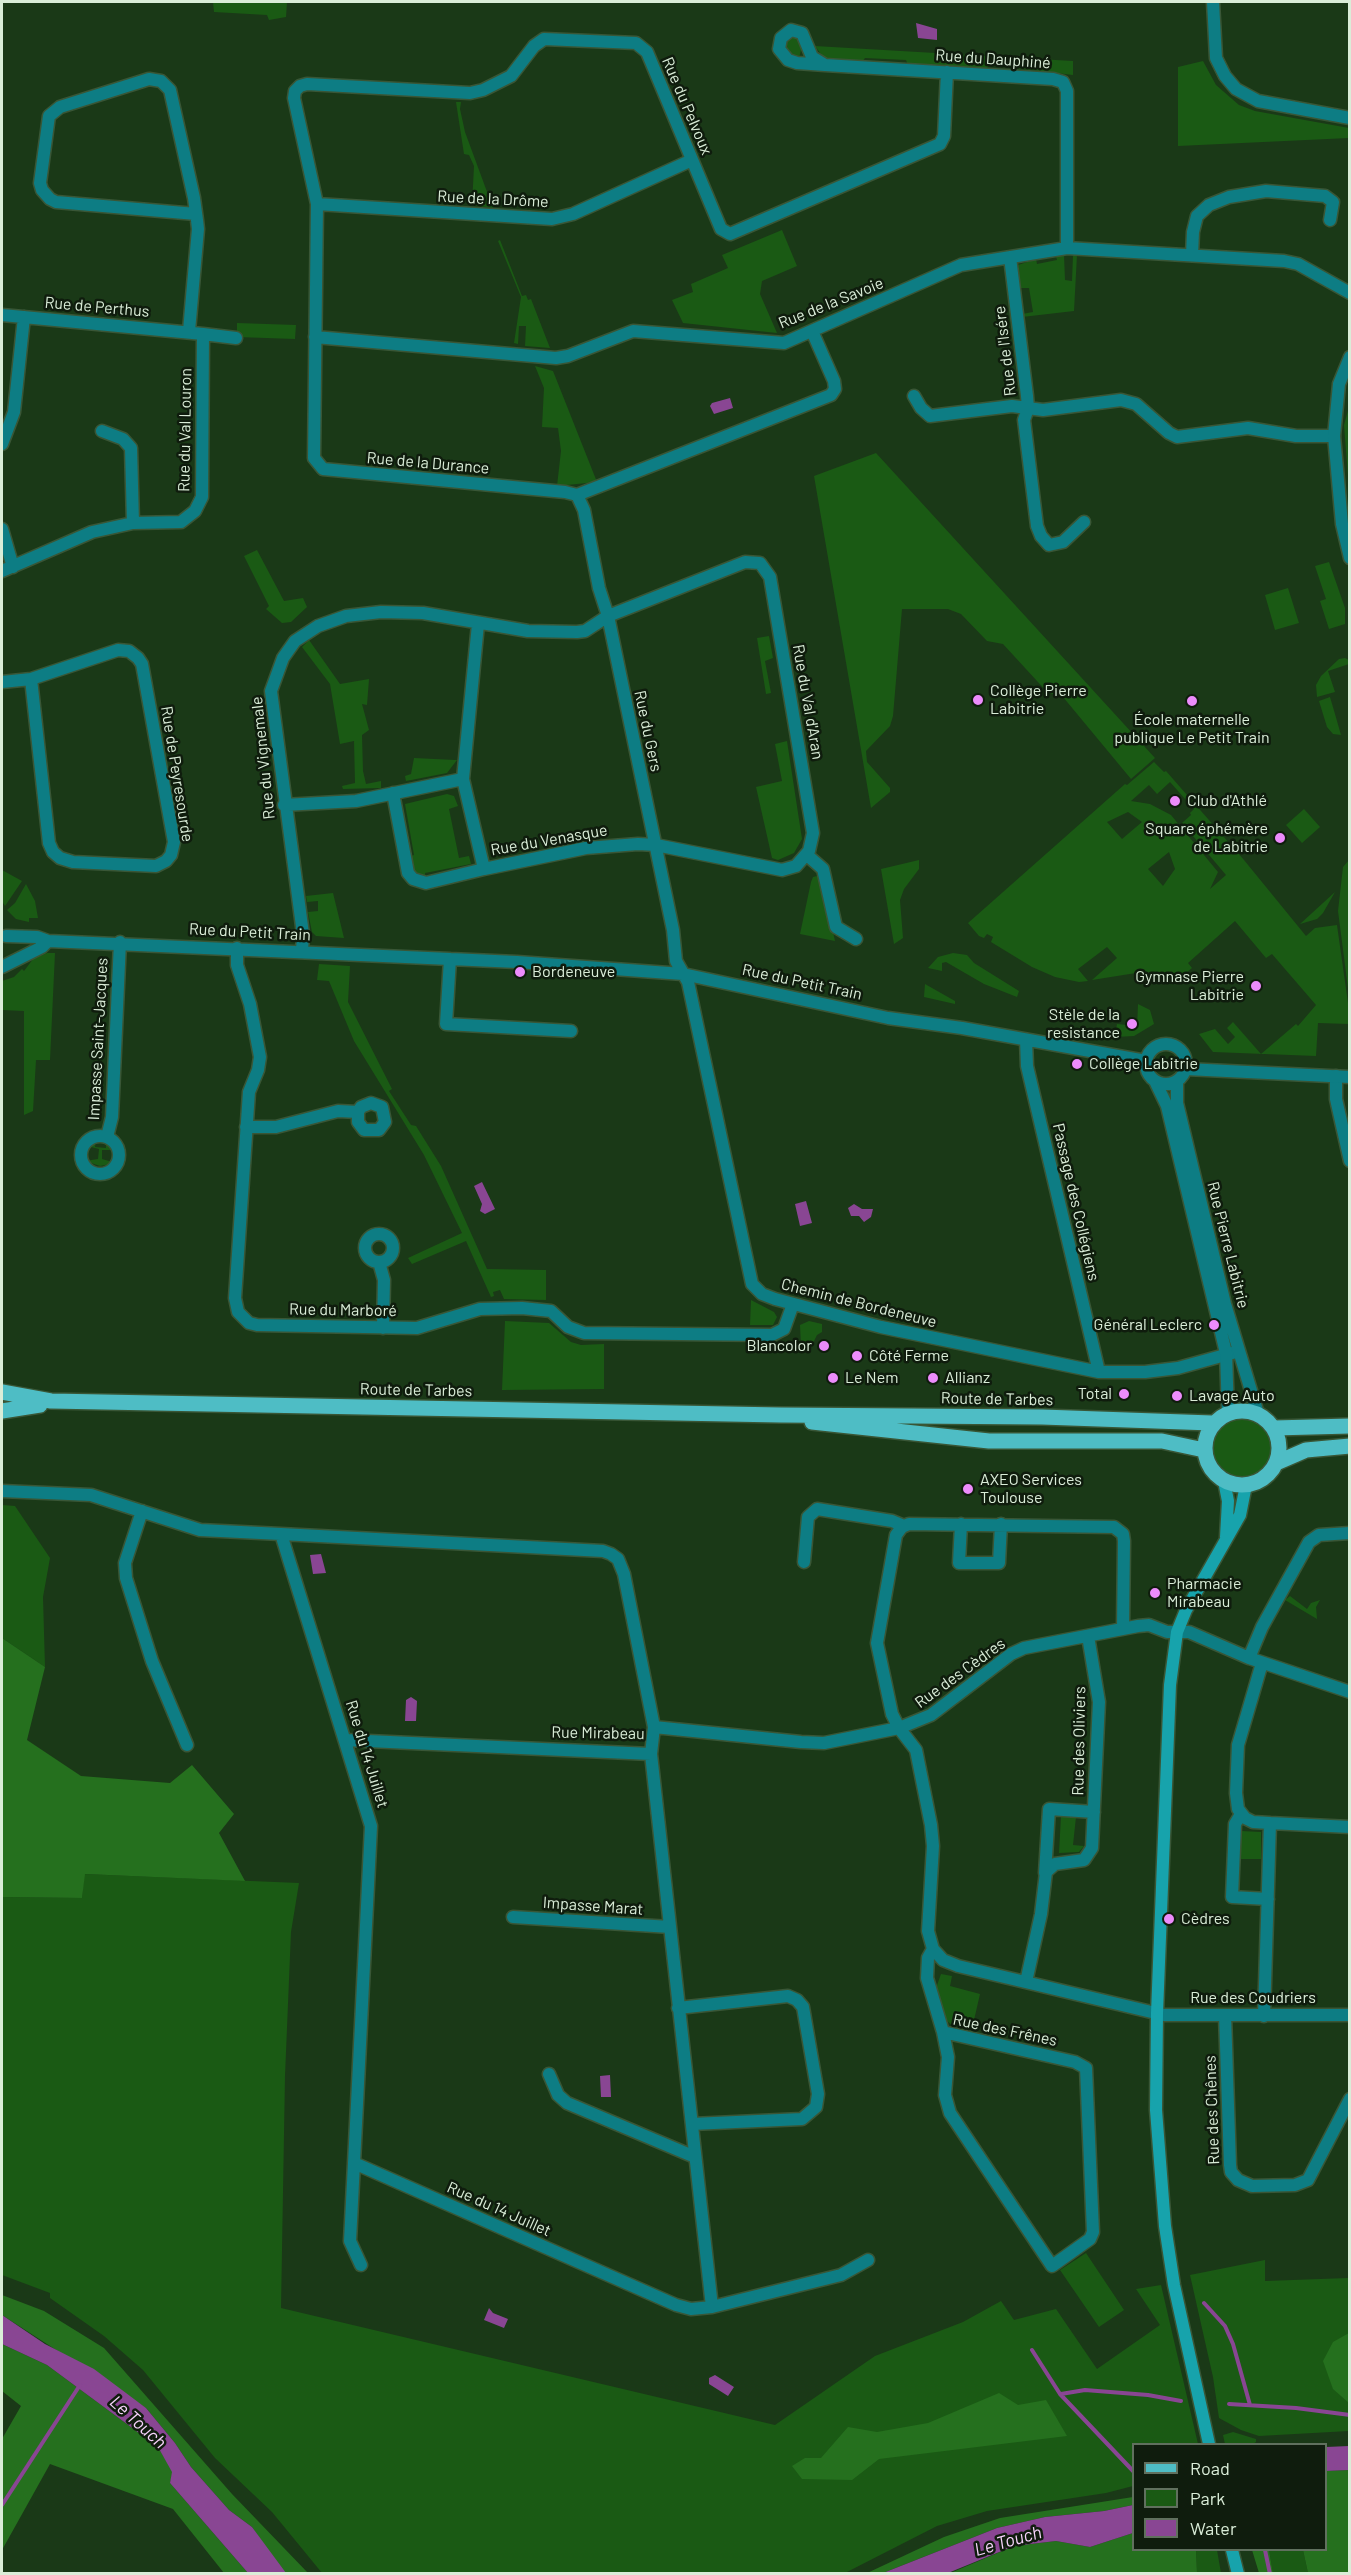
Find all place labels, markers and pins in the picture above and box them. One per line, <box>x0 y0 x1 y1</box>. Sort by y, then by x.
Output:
place label: Collège Pierre Labitrie <box>990 681 1087 719</box>
marker: Collège Pierre Labitrie <box>971 693 985 707</box>
marker: École maternelle publique Le Petit Train <box>1185 694 1199 708</box>
place label: École maternelle publique Le Petit Train <box>1114 710 1270 748</box>
place label: Club d'Athlé <box>1187 791 1267 811</box>
marker: Club d'Athlé <box>1168 794 1182 808</box>
place label: Square éphémère de Labitrie <box>1145 819 1268 857</box>
marker: Square éphémère de Labitrie <box>1273 831 1287 845</box>
place label: Bordeneuve <box>532 962 615 982</box>
marker: Bordeneuve <box>513 965 527 979</box>
place label: Gymnase Pierre Labitrie <box>1135 967 1244 1005</box>
marker: Gymnase Pierre Labitrie <box>1249 979 1263 993</box>
place label: Stèle de la resistance <box>1047 1005 1120 1043</box>
marker: Stèle de la resistance <box>1125 1017 1139 1031</box>
place label: Collège Labitrie <box>1089 1054 1198 1074</box>
marker: Collège Labitrie <box>1070 1057 1084 1071</box>
place label: Général Leclerc <box>1094 1315 1202 1335</box>
marker: Général Leclerc <box>1207 1318 1221 1332</box>
place label: Blancolor <box>746 1336 812 1356</box>
marker: Blancolor <box>817 1339 831 1353</box>
place label: Côté Ferme <box>869 1346 949 1366</box>
marker: Côté Ferme <box>850 1349 864 1363</box>
place label: Le Nem <box>845 1368 898 1388</box>
place label: Allianz <box>945 1368 990 1388</box>
marker: Le Nem <box>826 1371 840 1385</box>
marker: Allianz <box>926 1371 940 1385</box>
place label: Total <box>1078 1384 1112 1404</box>
place label: Lavage Auto <box>1189 1386 1275 1406</box>
marker: Total <box>1117 1387 1131 1401</box>
marker: Lavage Auto <box>1170 1389 1184 1403</box>
place label: AXEO Services Toulouse <box>980 1470 1082 1508</box>
marker: AXEO Services Toulouse <box>961 1482 975 1496</box>
place label: Pharmacie Mirabeau <box>1167 1574 1241 1612</box>
marker: Pharmacie Mirabeau <box>1148 1586 1162 1600</box>
place label: Cèdres <box>1181 1909 1230 1929</box>
marker: Cèdres <box>1162 1912 1176 1926</box>

